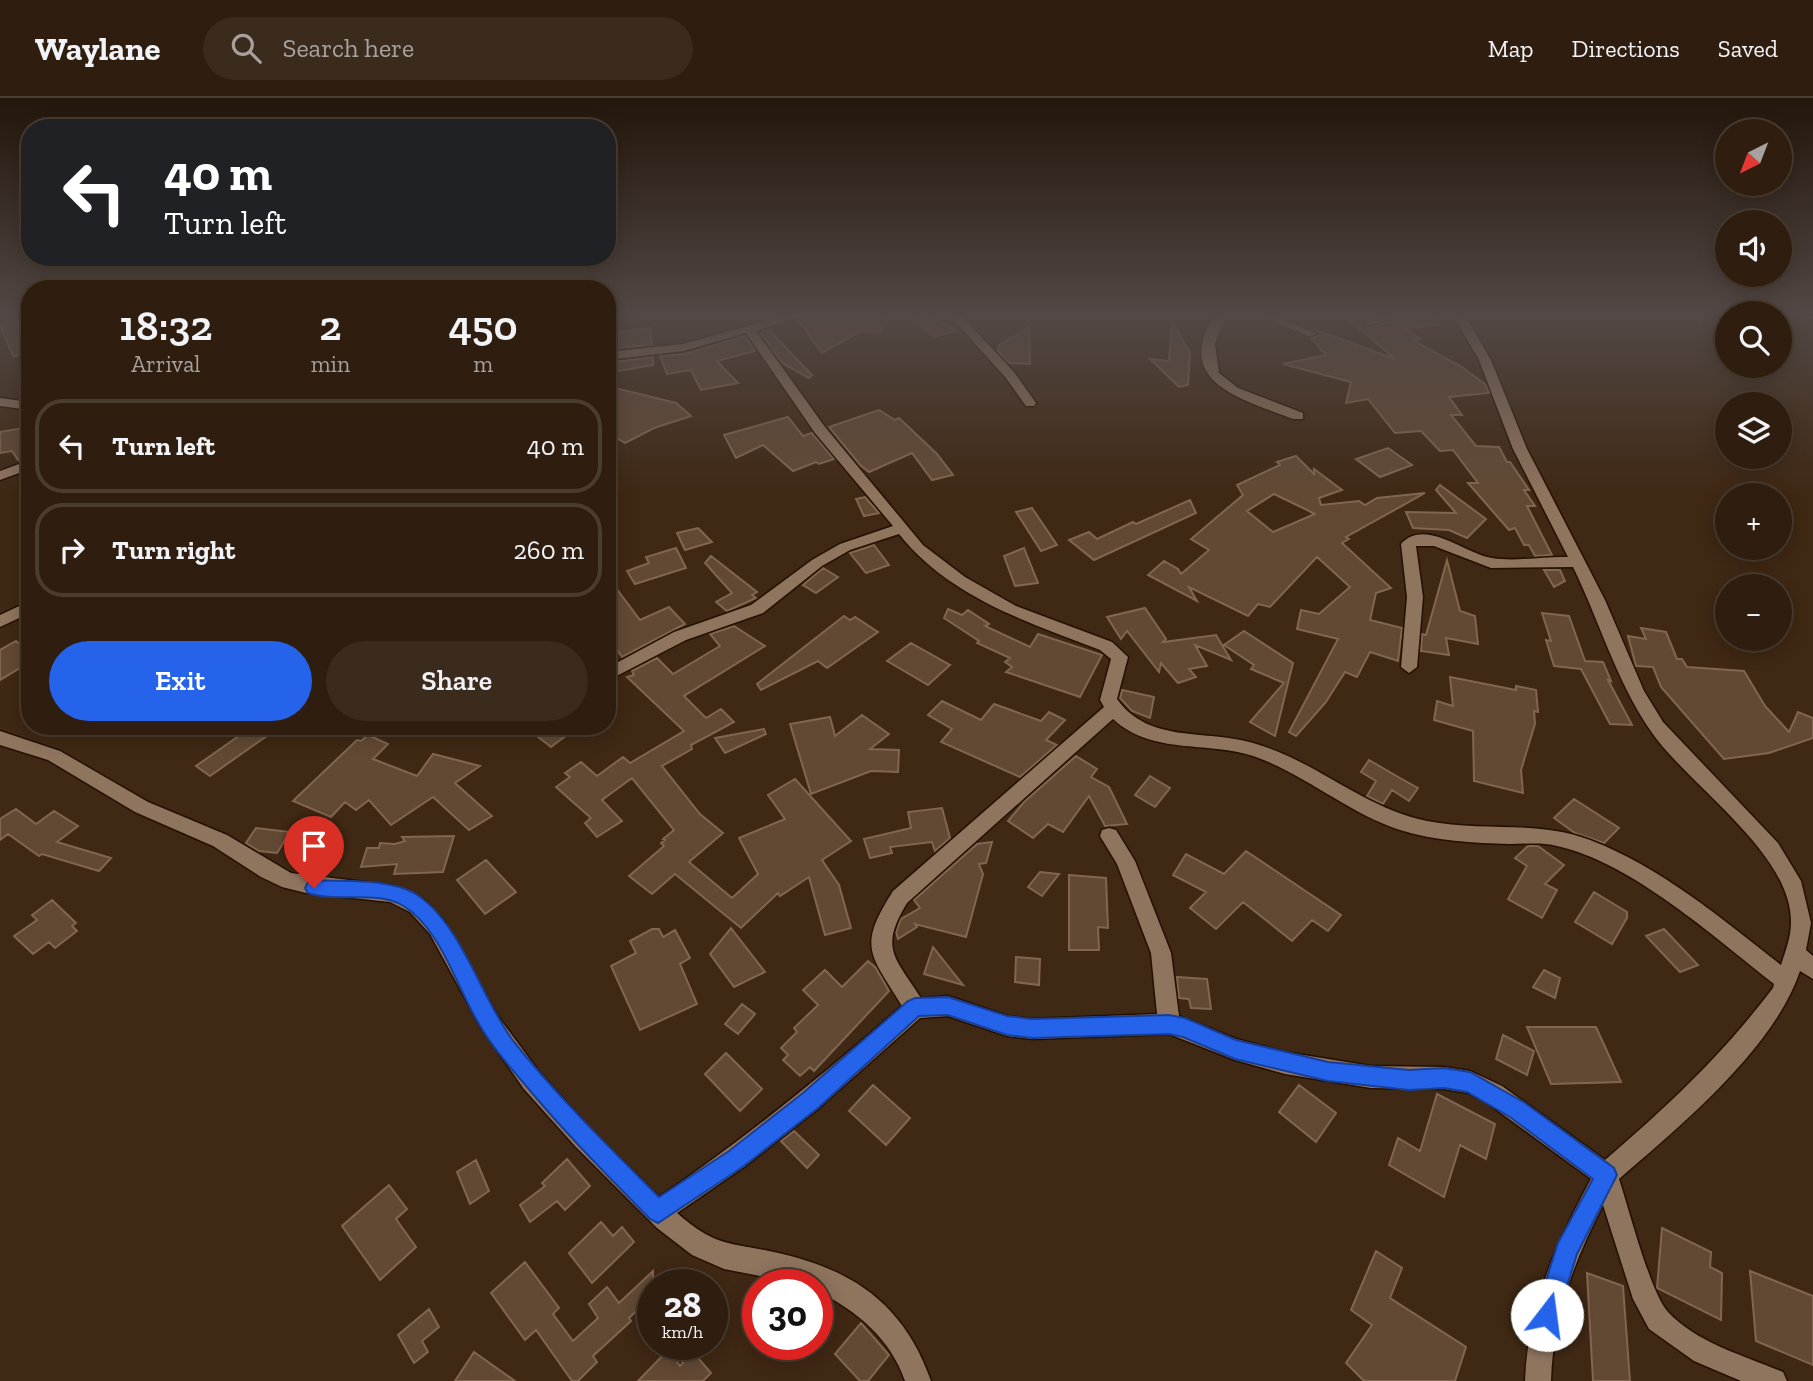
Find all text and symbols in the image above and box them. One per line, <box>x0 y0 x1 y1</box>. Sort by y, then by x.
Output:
search box <box>203 17 693 80</box>
text: Waylane <box>35 29 161 68</box>
icon: search <box>227 29 265 67</box>
text: Search here <box>283 32 414 64</box>
text: Map <box>1488 34 1534 63</box>
text: Directions <box>1572 34 1680 63</box>
text: Saved <box>1718 34 1778 63</box>
north arrow <box>1715 119 1792 196</box>
map controls <box>1715 119 1792 651</box>
text: 40 m <box>164 144 272 203</box>
icon: left <box>49 147 140 238</box>
text: Turn left <box>164 204 286 242</box>
button: sound <box>1715 210 1792 287</box>
text: 18:32 <box>119 300 212 351</box>
text: 2 <box>319 300 342 351</box>
text: 450 <box>448 300 518 351</box>
button: search <box>1715 301 1792 378</box>
text: Arrival <box>131 350 201 378</box>
text: min <box>311 350 350 378</box>
text: m <box>473 350 493 378</box>
button: layers <box>1715 392 1792 469</box>
icon: left <box>53 427 91 465</box>
text: Turn left <box>112 430 215 462</box>
text: 40 m <box>527 430 584 462</box>
button: + <box>1715 483 1792 560</box>
icon: right <box>53 531 91 569</box>
text: Turn right <box>112 534 235 566</box>
text: 260 m <box>513 534 584 566</box>
button: − <box>1715 574 1792 651</box>
button: Exit <box>49 641 312 721</box>
button: Share <box>326 641 588 721</box>
pin <box>284 816 344 888</box>
icon: arrive <box>295 827 333 865</box>
speed limit sign: 30 <box>742 1269 833 1360</box>
position arrow <box>1510 1278 1584 1352</box>
text: 28 <box>664 1284 701 1326</box>
text: km/h <box>662 1321 703 1343</box>

